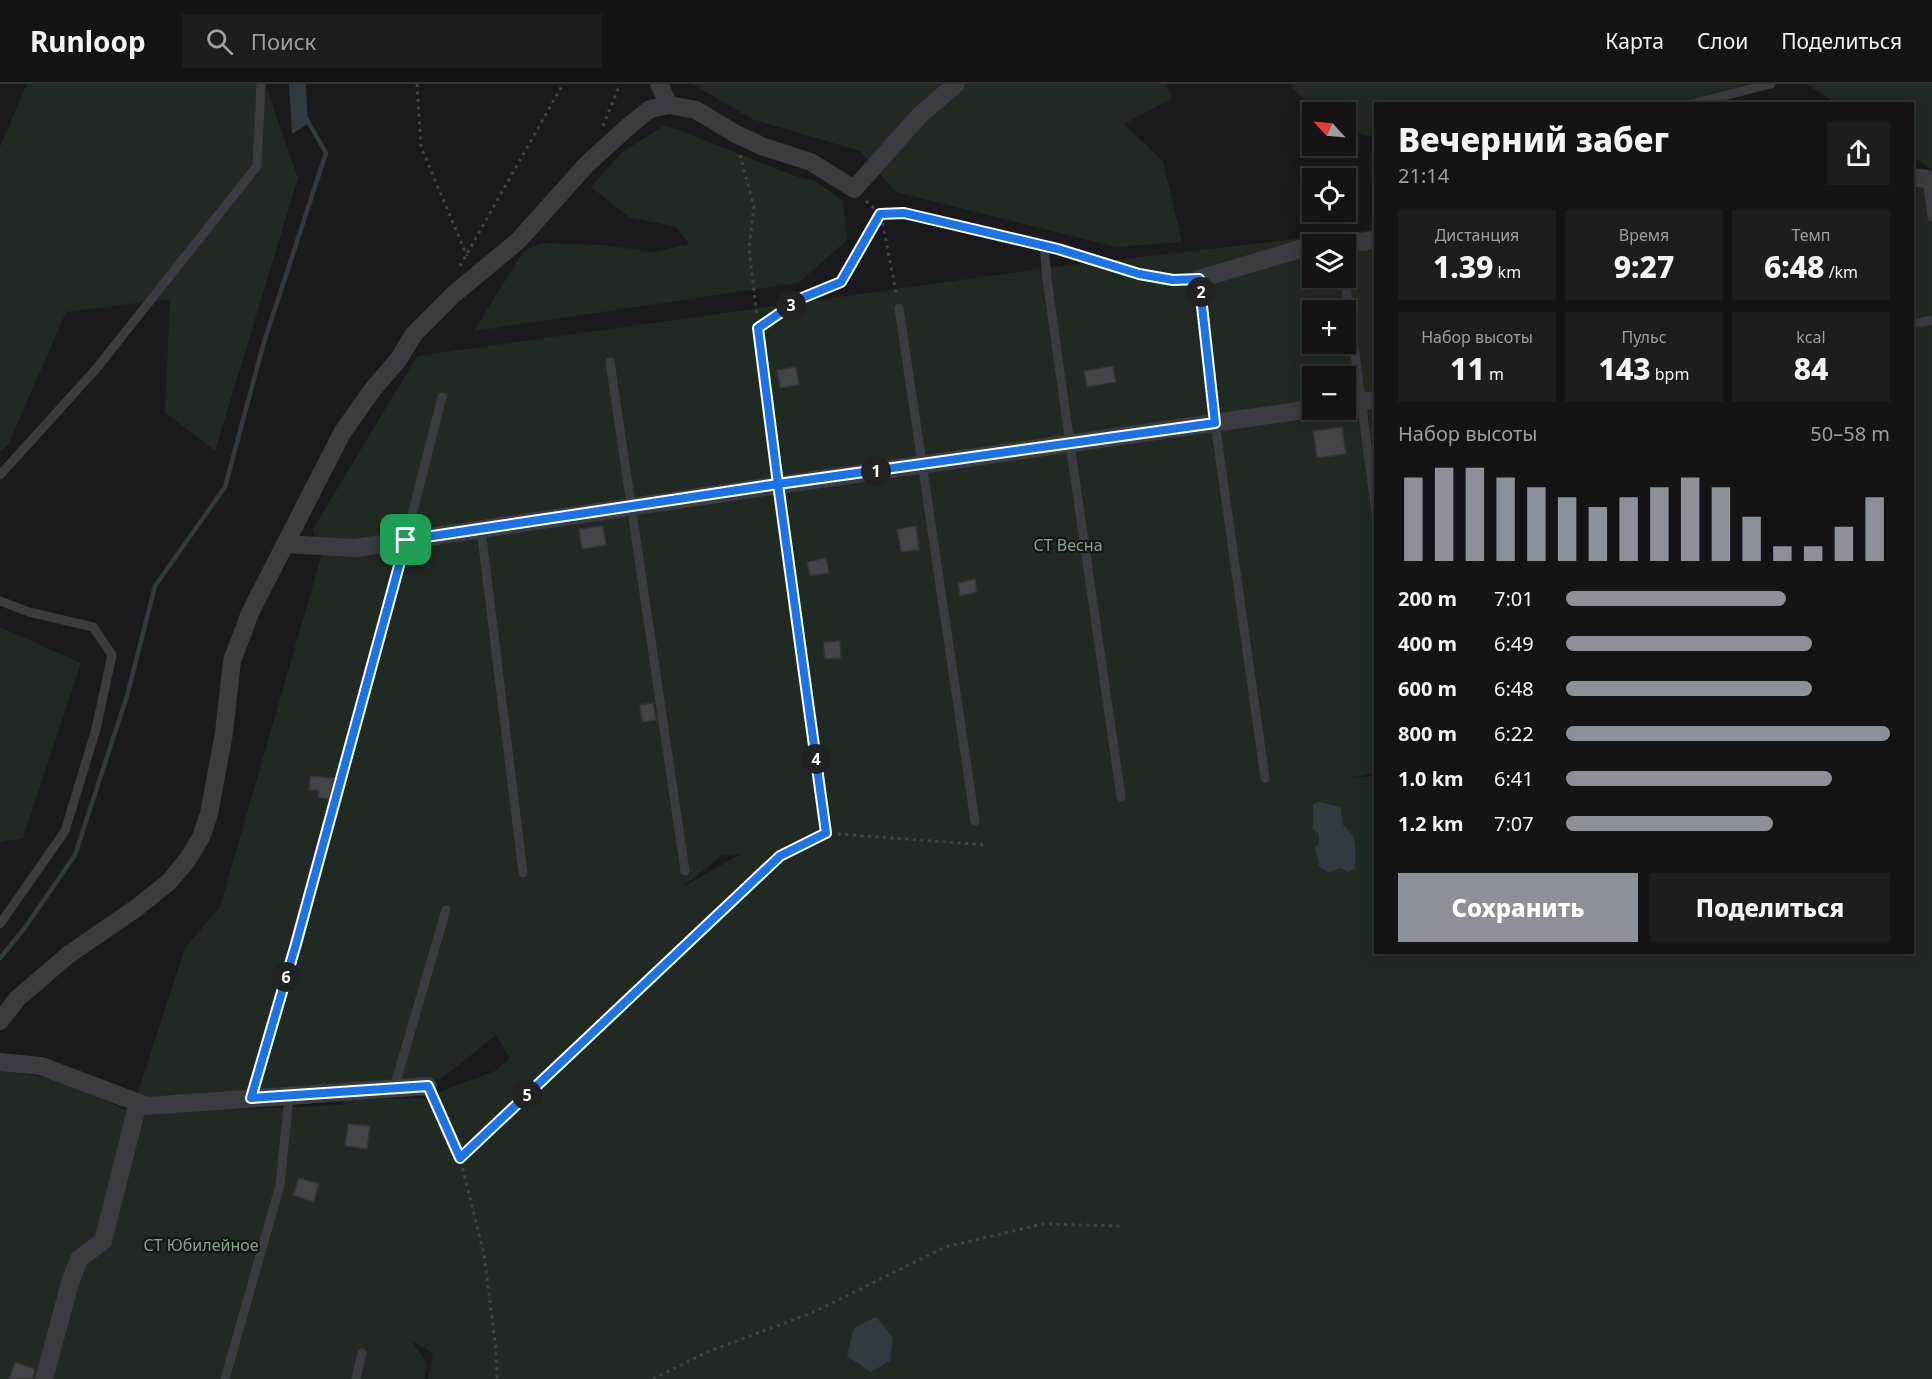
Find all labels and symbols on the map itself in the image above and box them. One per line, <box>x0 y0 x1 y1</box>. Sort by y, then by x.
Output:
north arrow <box>1302 102 1356 156</box>
pin: 2 <box>1186 277 1216 307</box>
pin: 3 <box>776 290 806 320</box>
pin: 1 <box>861 456 891 486</box>
pin <box>380 514 431 565</box>
park label: СТ Весна <box>1033 534 1103 556</box>
pin: 4 <box>801 744 831 774</box>
pin: 6 <box>271 962 301 992</box>
pin: 5 <box>512 1080 542 1110</box>
park label: СТ Юбилейное <box>143 1234 259 1256</box>

